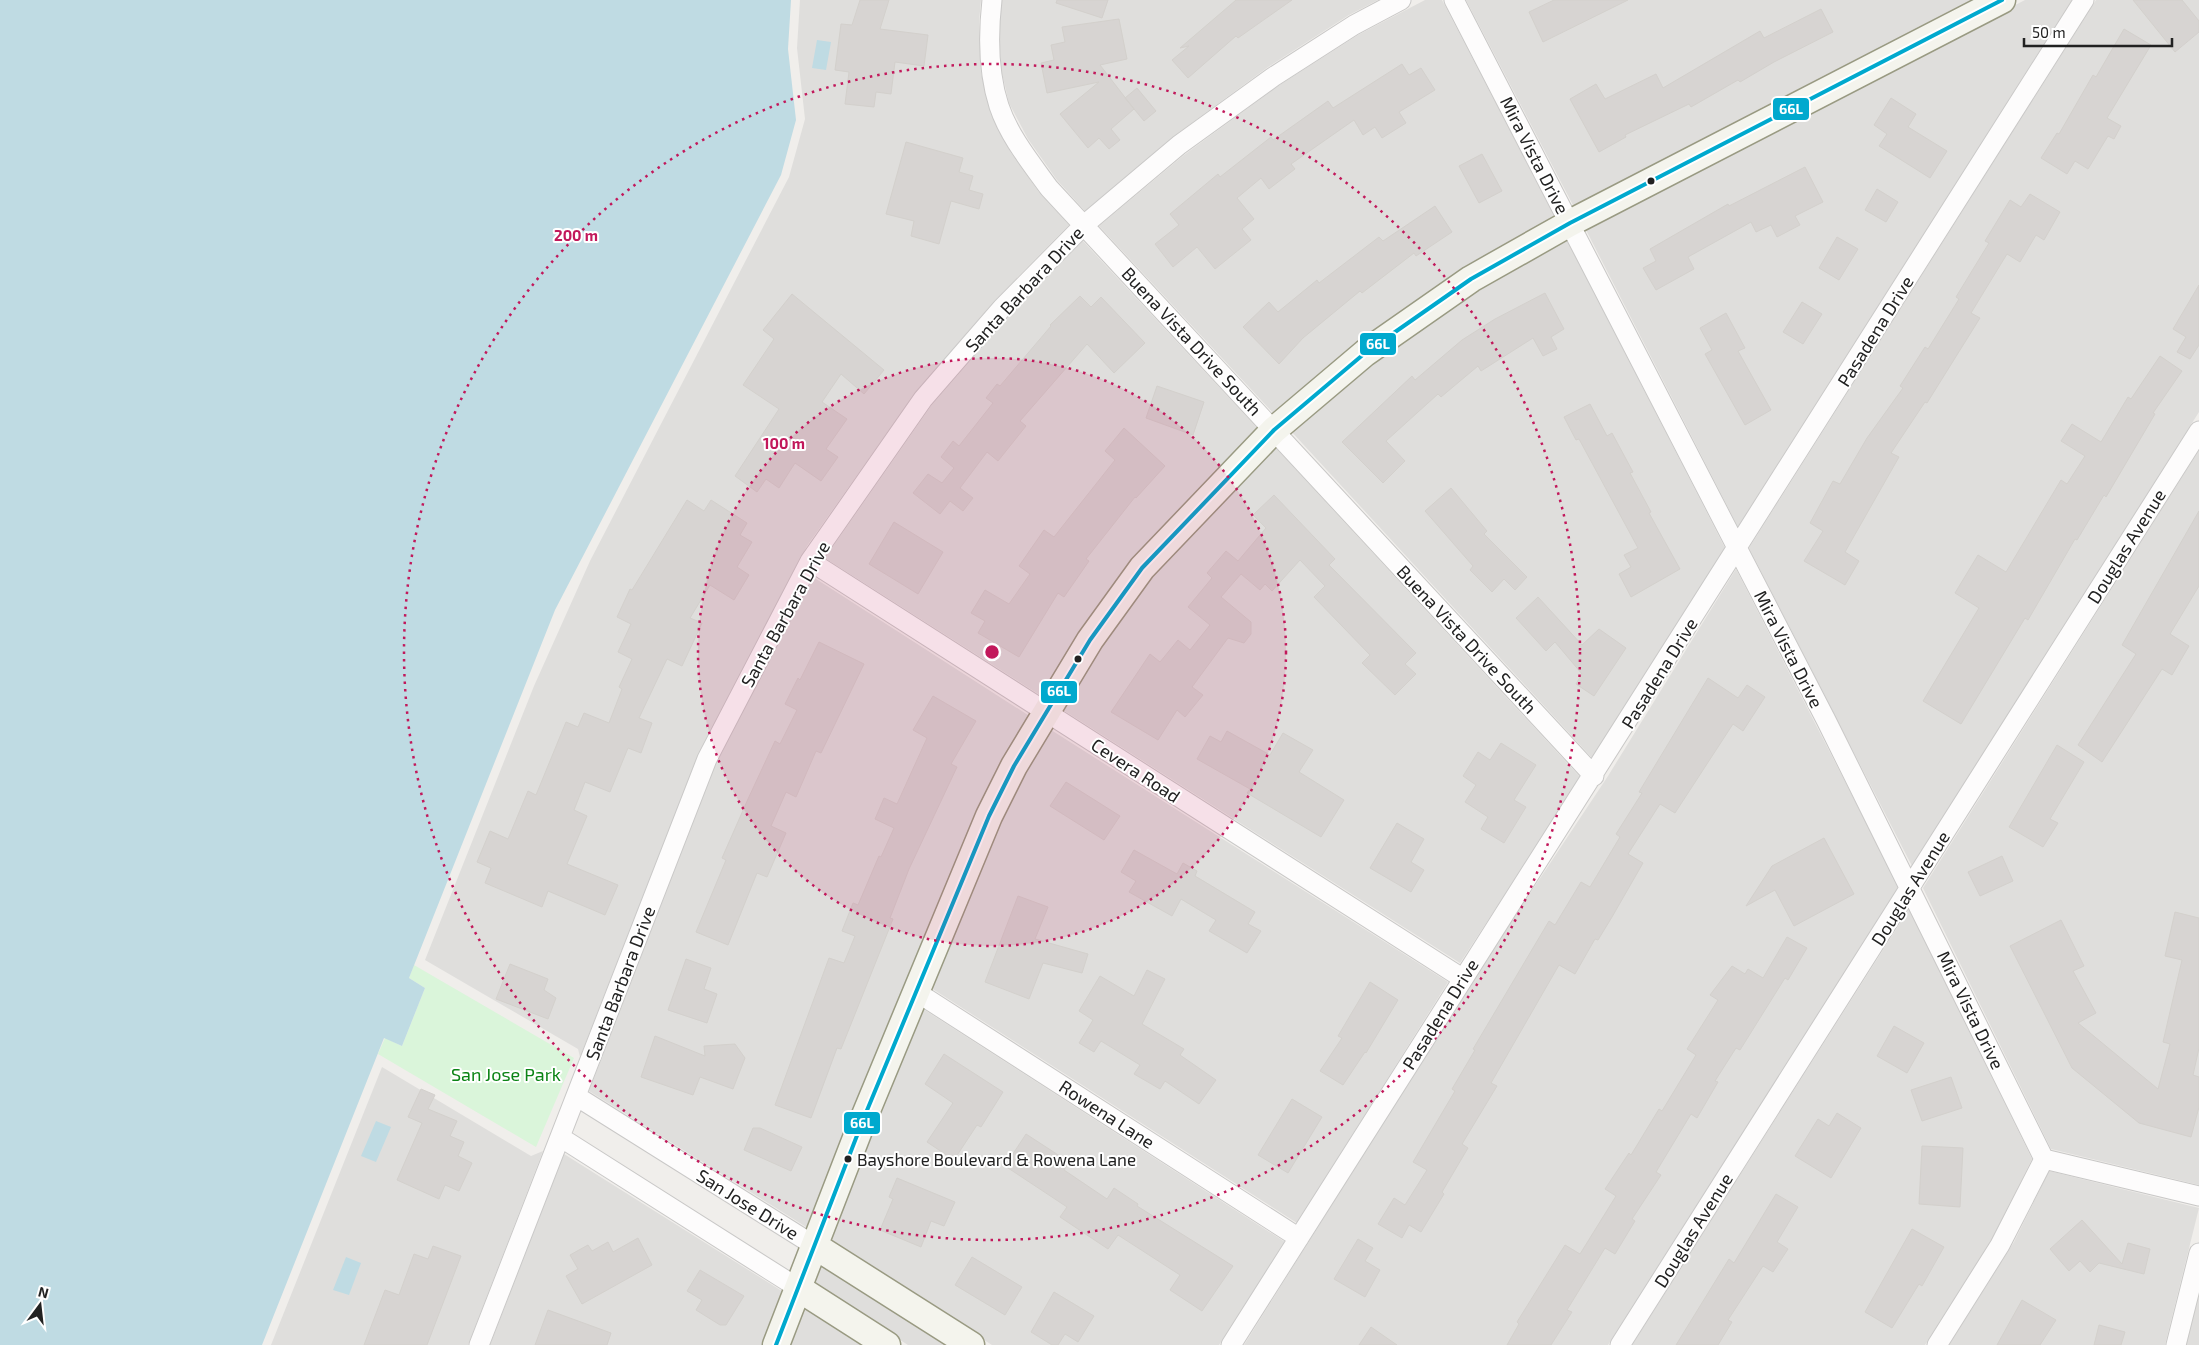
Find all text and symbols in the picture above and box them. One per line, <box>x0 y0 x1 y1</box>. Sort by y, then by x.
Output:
scale bar <box>2024 15 2172 47</box>
text: 50 m <box>2032 23 2066 41</box>
street label: Mira Vista Drive <box>1496 93 1574 217</box>
line badge: 66L <box>1772 97 1810 121</box>
text: 66L <box>1779 100 1804 117</box>
unlabelled marker <box>1646 176 1656 186</box>
street label: Santa Barbara Drive <box>960 222 1088 356</box>
text: 200 m <box>554 226 598 244</box>
street label: Buena Vista Drive South <box>1117 262 1267 420</box>
street label: Pasadena Drive <box>1832 272 1918 390</box>
line badge: 66L <box>1359 332 1397 356</box>
text: 66L <box>1366 335 1391 352</box>
text: 100 m <box>763 434 805 452</box>
street label: Douglas Avenue <box>2082 485 2170 607</box>
street label: Santa Barbara Drive <box>736 537 834 691</box>
street label: Buena Vista Drive South <box>1392 560 1542 718</box>
street label: Mira Vista Drive <box>1750 587 1828 711</box>
street label: Pasadena Drive <box>1616 614 1702 732</box>
centre of rings <box>983 643 1001 661</box>
unlabelled marker <box>1073 654 1083 664</box>
line badge: 66L <box>1040 680 1078 704</box>
text: 66L <box>1047 682 1072 699</box>
street label: Cevera Road <box>1087 733 1185 807</box>
street label: Douglas Avenue <box>1866 827 1954 949</box>
street label: Santa Barbara Drive <box>580 903 660 1063</box>
street label: Mira Vista Drive <box>1933 947 2009 1073</box>
street label: Pasadena Drive <box>1397 955 1483 1073</box>
park label: San Jose Park <box>451 1063 561 1085</box>
street label: Rowena Lane <box>1055 1075 1159 1153</box>
line badge: 66L <box>843 1111 881 1135</box>
text: 66L <box>850 1114 875 1131</box>
place label: Bayshore Boulevard & Rowena Lane <box>857 1149 1136 1170</box>
marker: Bayshore Boulevard & Rowena Lane <box>843 1154 853 1164</box>
street label: San Jose Drive <box>693 1164 803 1244</box>
street label: Douglas Avenue <box>1649 1169 1737 1291</box>
north arrow <box>15 1280 65 1330</box>
text: N <box>36 1282 51 1301</box>

